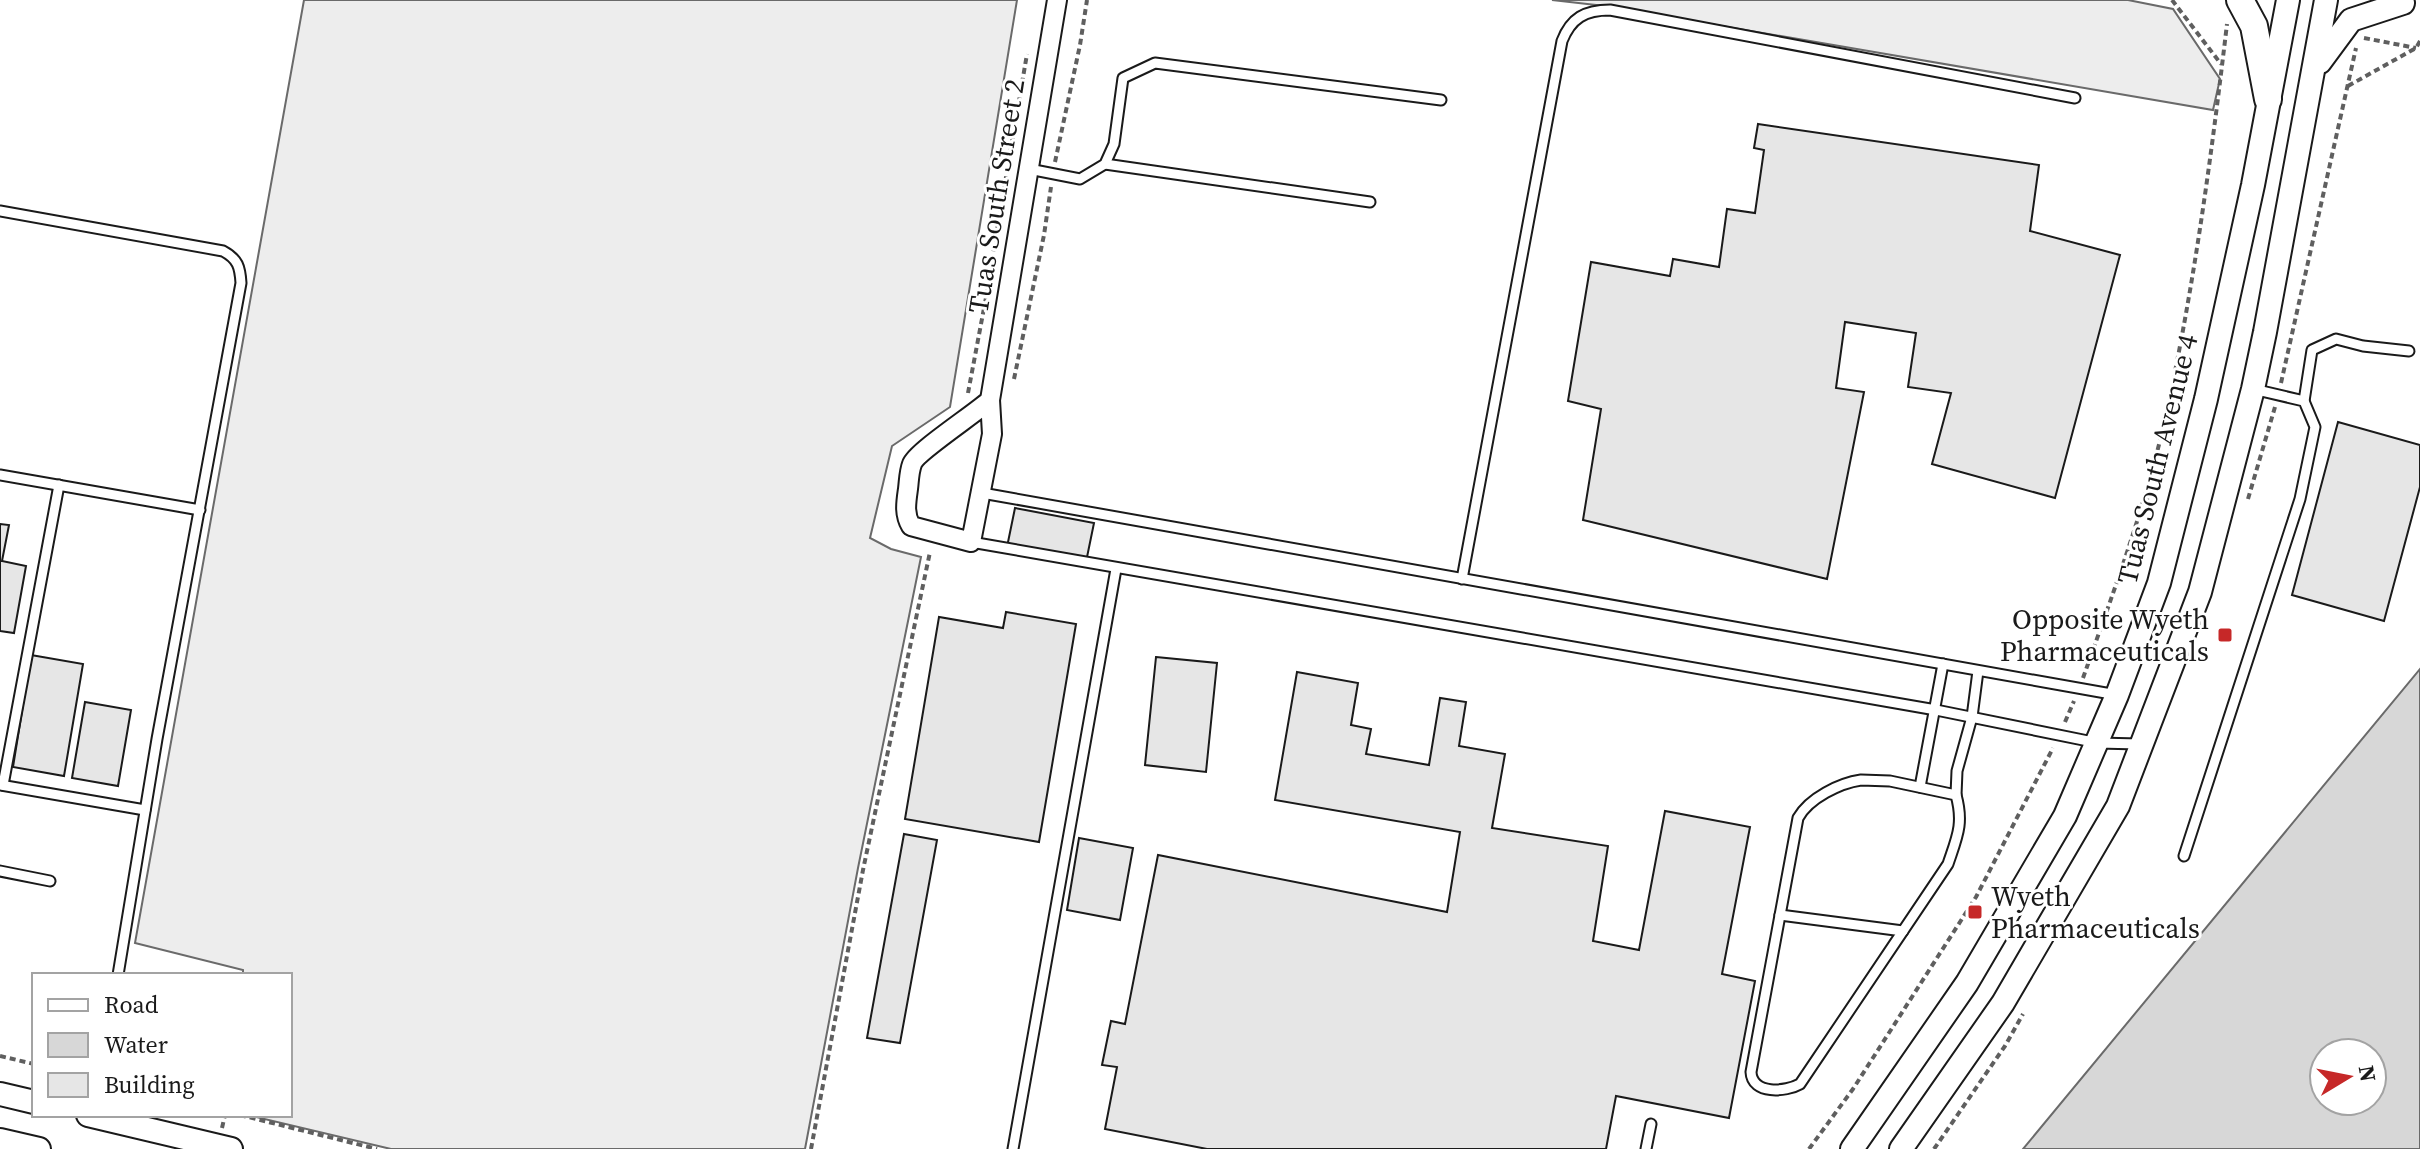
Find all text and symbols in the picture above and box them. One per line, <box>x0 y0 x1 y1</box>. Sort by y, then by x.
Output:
street label: Tuas South Street 2 <box>959 76 1033 316</box>
street label: Tuas South Avenue 4 <box>2108 330 2206 588</box>
place label: Opposite Wyeth Pharmaceuticals <box>2000 600 2209 670</box>
marker: Opposite Wyeth Pharmaceuticals <box>2216 626 2234 644</box>
place label: Wyeth Pharmaceuticals <box>1991 877 2200 947</box>
marker: Wyeth Pharmaceuticals <box>1966 903 1984 921</box>
legend <box>32 973 292 1117</box>
text: Road <box>104 988 159 1021</box>
text: Water <box>104 1028 168 1061</box>
north arrow <box>2308 1037 2388 1117</box>
text: N <box>2352 1063 2384 1084</box>
text: Building <box>104 1068 195 1101</box>

